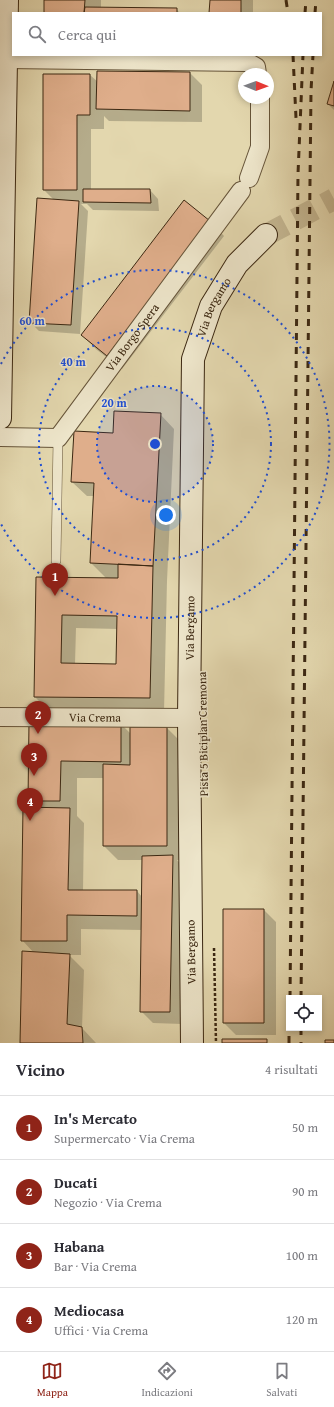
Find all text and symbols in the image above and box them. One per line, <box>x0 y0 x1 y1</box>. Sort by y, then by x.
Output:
search box <box>12 12 322 56</box>
icon: search <box>26 23 48 45</box>
text: Cerca qui <box>58 24 116 45</box>
north arrow <box>238 68 274 104</box>
street label: Via Bergamo <box>192 274 235 339</box>
street label: Via Borgo Spera <box>101 300 163 375</box>
text: 60 m <box>19 312 45 329</box>
text: 40 m <box>60 353 86 370</box>
text: 20 m <box>101 394 127 411</box>
centre of rings <box>148 437 162 451</box>
your location <box>156 505 176 525</box>
pin: 1 <box>42 563 68 596</box>
street label: Via Bergamo <box>181 596 198 660</box>
street label: Pista 5 Biciplan Cremona <box>193 671 212 796</box>
pin: 2 <box>25 701 51 734</box>
street label: Via Crema <box>69 708 121 726</box>
pin: 3 <box>21 743 47 776</box>
pin: 4 <box>17 788 43 821</box>
street label: Via Bergamo <box>181 920 200 984</box>
map controls <box>286 995 322 1031</box>
button: locate <box>286 995 322 1031</box>
text: Vicino <box>16 1057 65 1082</box>
text: 4 risultati <box>265 1060 318 1079</box>
text: In's Mercato <box>54 1108 137 1129</box>
text: 1 <box>26 1118 32 1137</box>
text: 50 m <box>292 1118 318 1137</box>
text: Supermercato · Via Crema <box>54 1129 195 1148</box>
text: Ducati <box>54 1172 97 1193</box>
text: 2 <box>26 1182 32 1201</box>
text: 90 m <box>292 1182 318 1201</box>
text: Negozio · Via Crema <box>54 1193 162 1212</box>
text: Habana <box>54 1236 105 1257</box>
text: 3 <box>26 1246 32 1265</box>
text: 100 m <box>286 1246 318 1265</box>
text: Bar · Via Crema <box>54 1257 137 1276</box>
text: Mediocasa <box>54 1300 124 1321</box>
text: 4 <box>26 1310 32 1329</box>
text: 120 m <box>286 1310 318 1329</box>
text: Uffici · Via Crema <box>54 1321 148 1340</box>
tab: Mappa <box>37 1360 68 1400</box>
tab: Indicazioni <box>141 1360 193 1400</box>
tab: Salvati <box>266 1360 297 1400</box>

